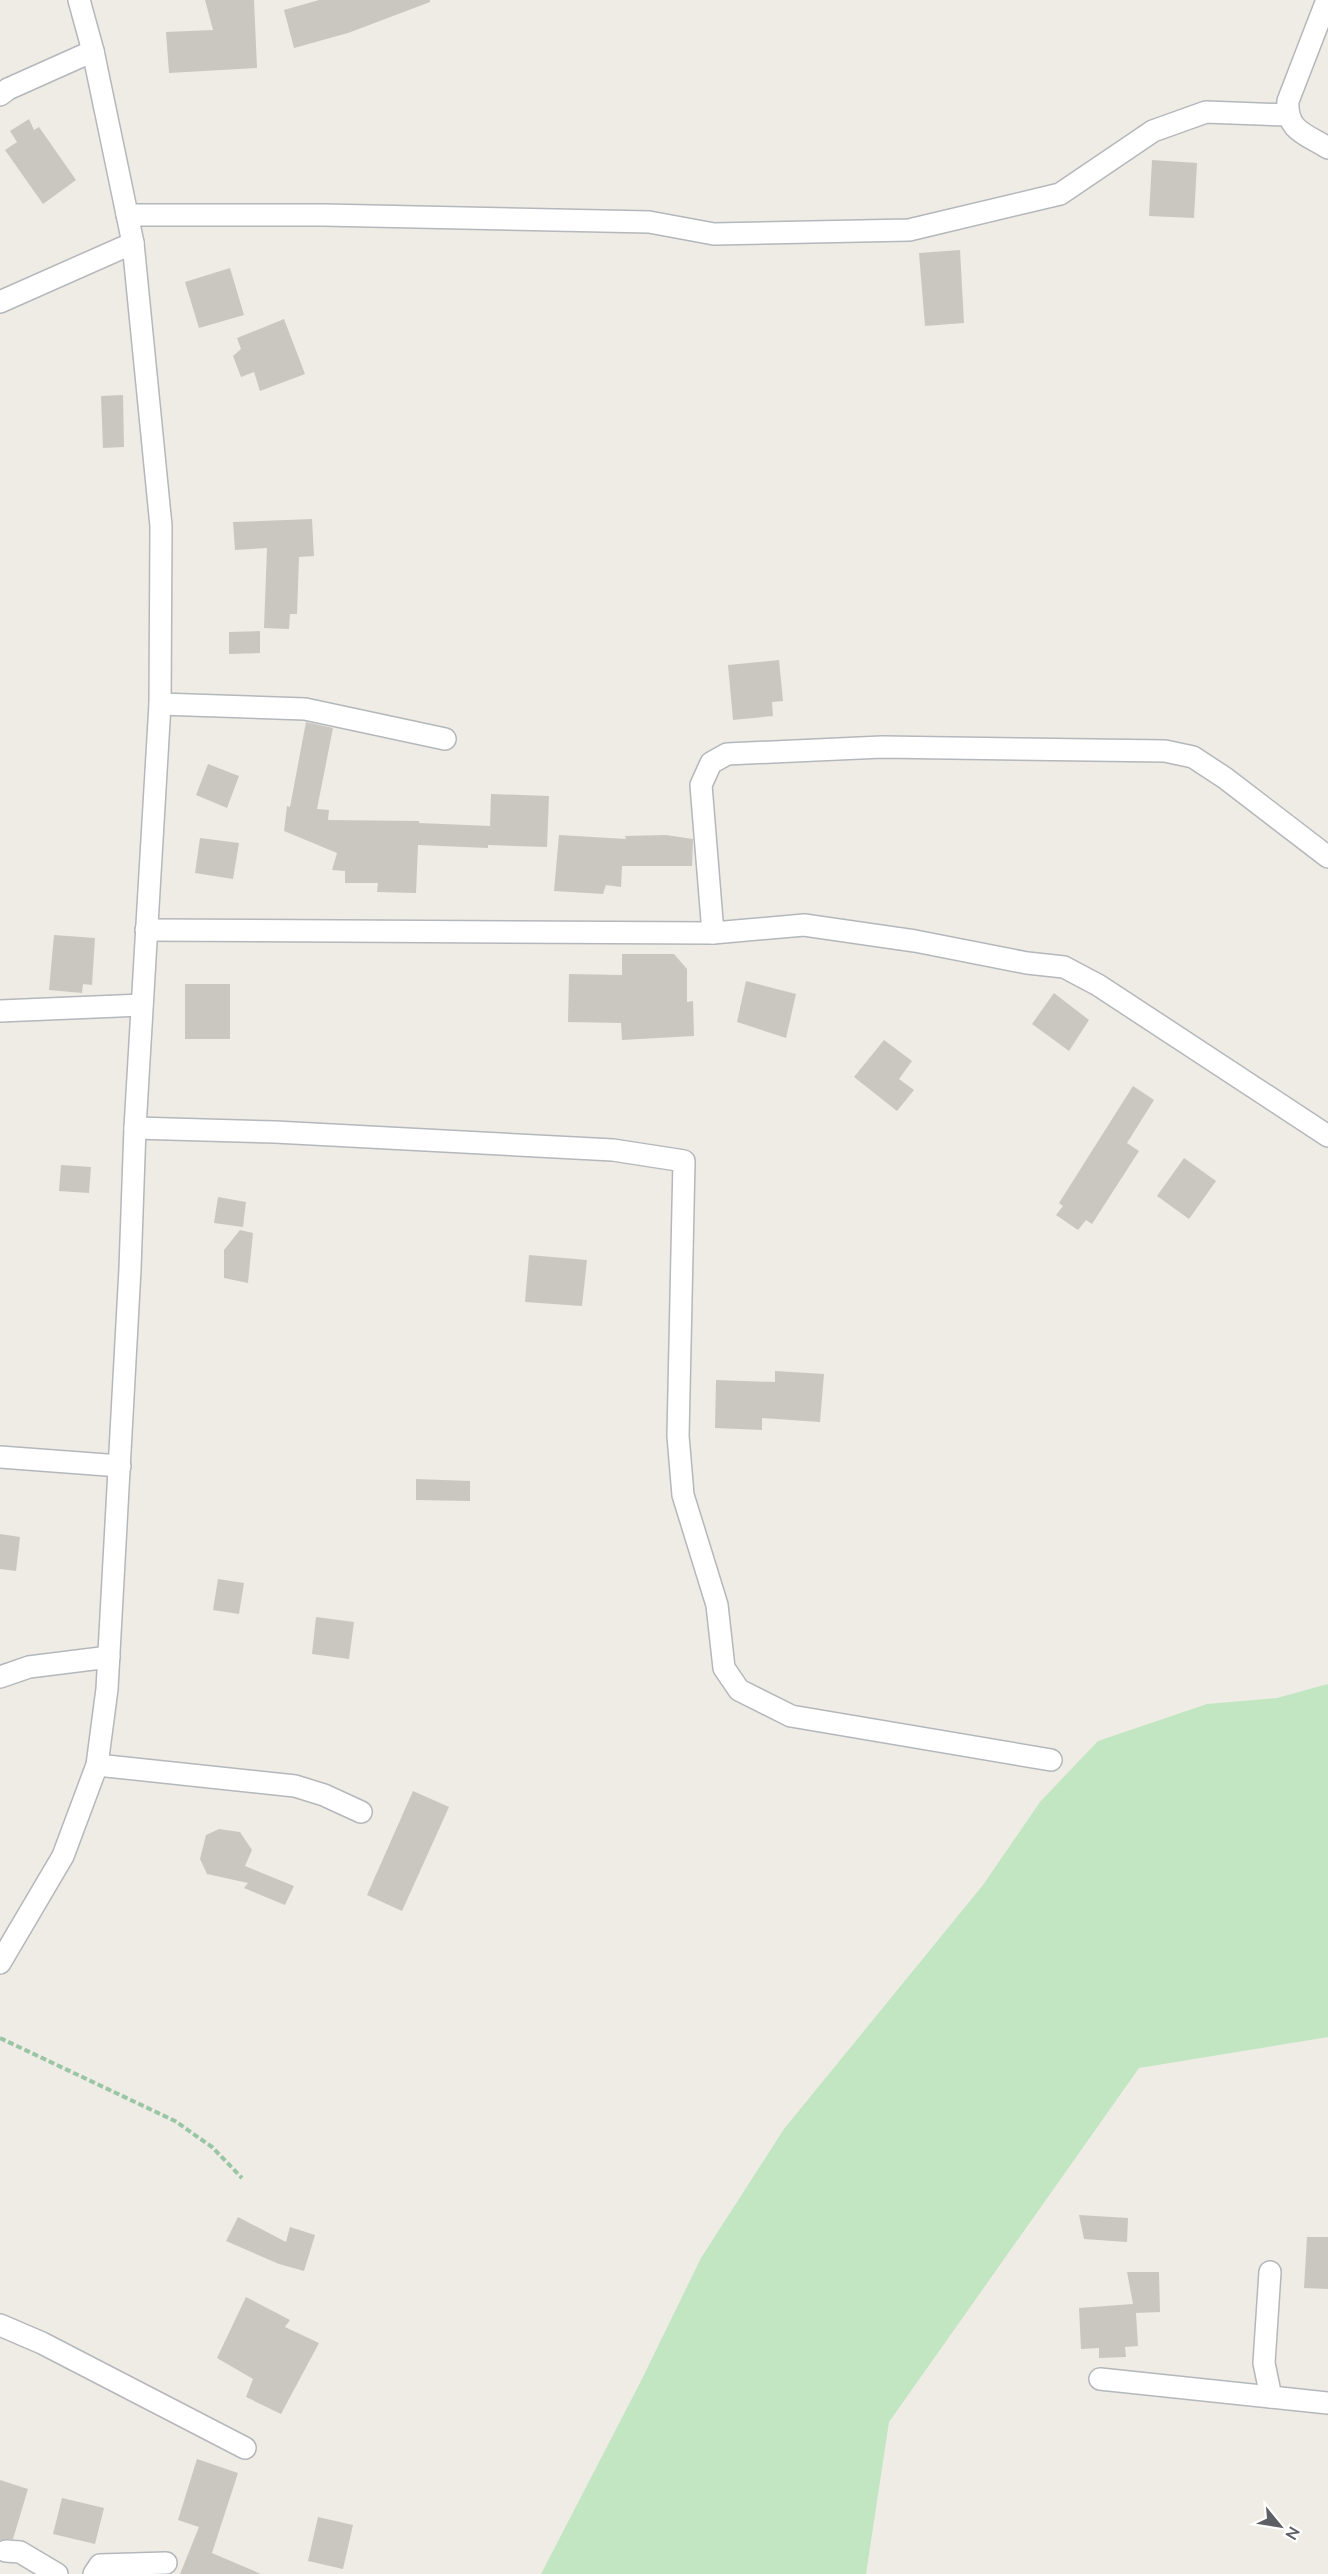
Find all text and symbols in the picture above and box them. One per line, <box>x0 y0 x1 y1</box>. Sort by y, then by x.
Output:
north arrow <box>1250 2496 1310 2556</box>
text: N <box>1280 2522 1305 2544</box>

